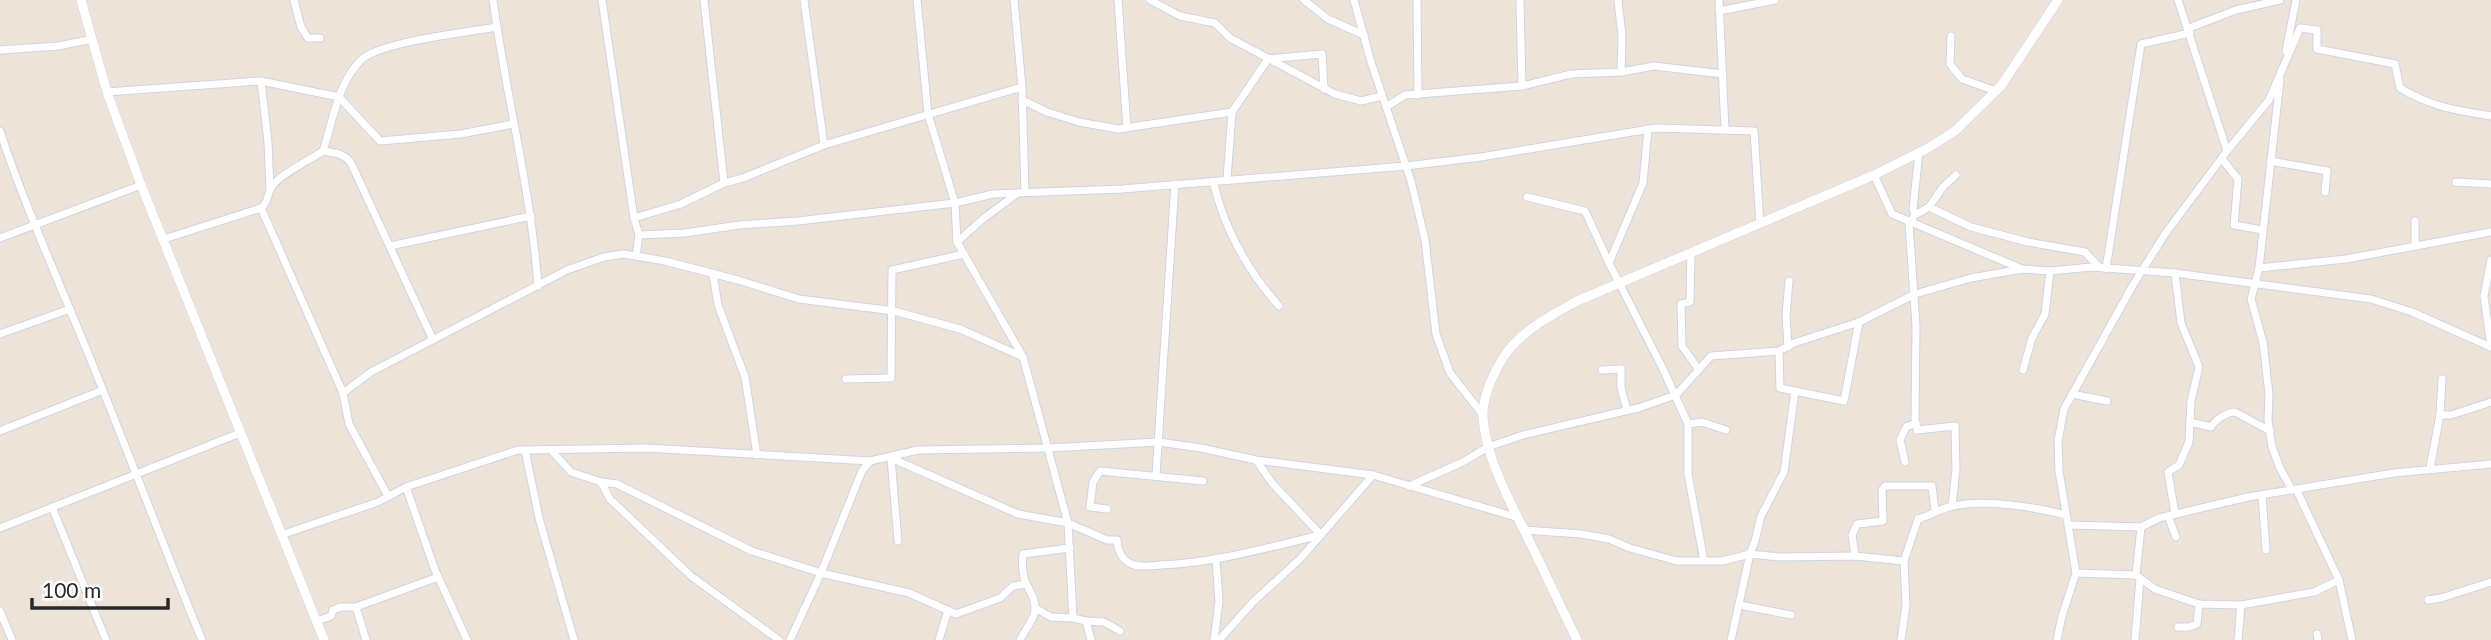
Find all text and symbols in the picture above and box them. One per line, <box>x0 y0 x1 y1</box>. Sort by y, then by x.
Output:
scale bar <box>32 566 168 610</box>
text: 100 m <box>42 577 101 602</box>

